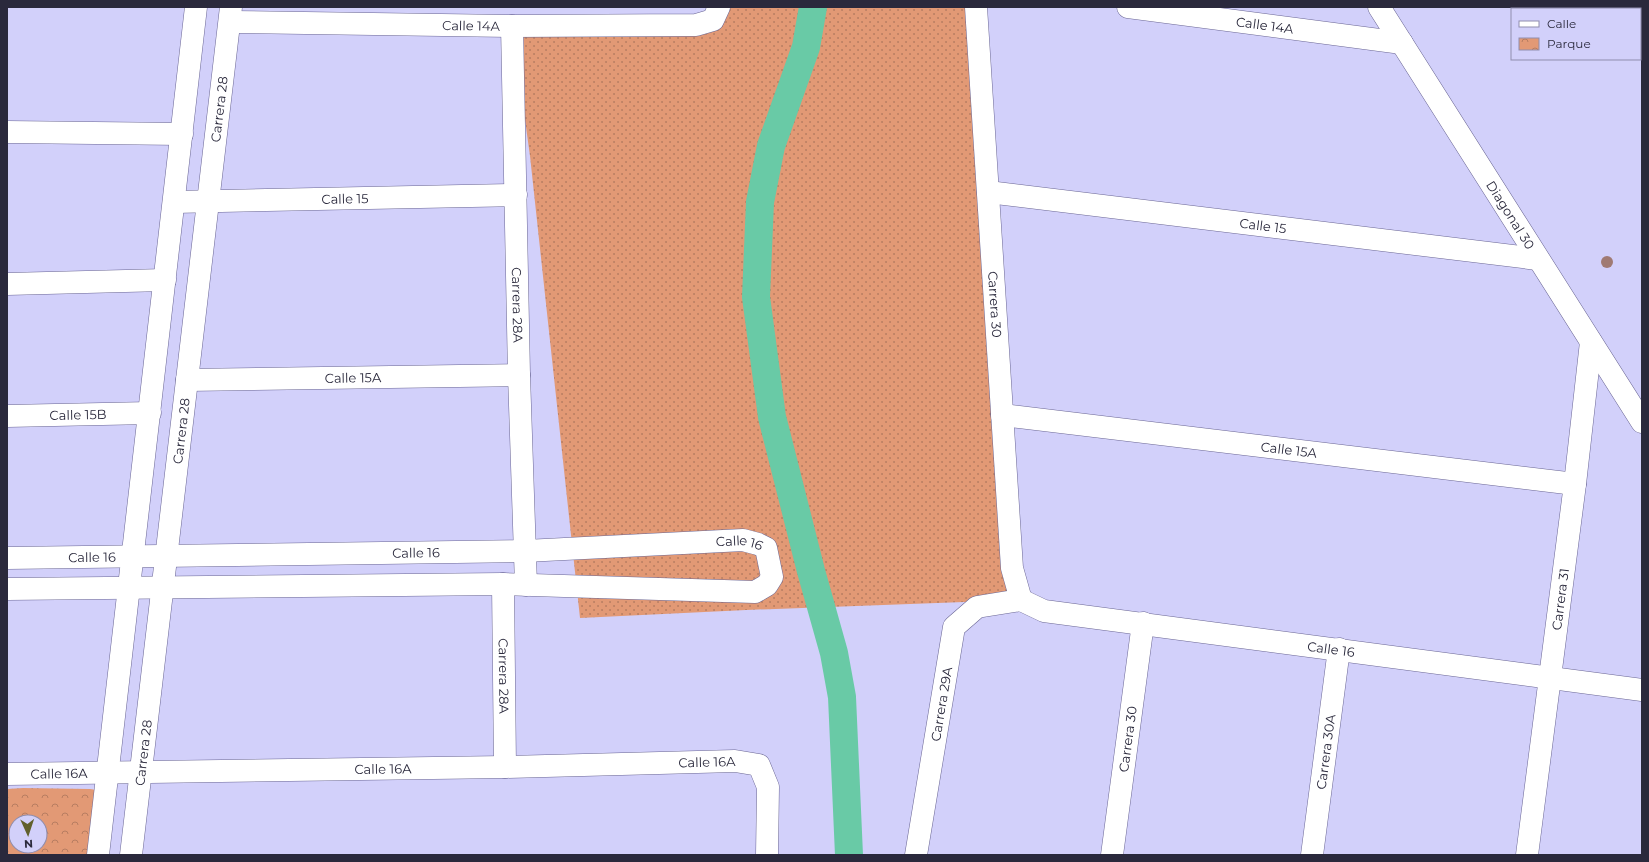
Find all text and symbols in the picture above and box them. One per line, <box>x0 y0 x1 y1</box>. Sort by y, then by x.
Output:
legend <box>1511 8 1641 60</box>
street label: Calle 14A <box>1235 13 1295 37</box>
text: Calle <box>1547 16 1576 31</box>
street label: Calle 14A <box>442 17 501 34</box>
text: Parque <box>1547 36 1591 51</box>
street label: Carrera 28 <box>207 75 231 143</box>
street label: Diagonal 30 <box>1483 177 1538 252</box>
street label: Calle 15 <box>321 190 369 207</box>
street label: Calle 15 <box>1239 215 1287 236</box>
street label: Carrera 28A <box>509 267 526 344</box>
street label: Carrera 30 <box>985 271 1005 338</box>
street label: Calle 15A <box>325 369 382 386</box>
street label: Carrera 28 <box>169 397 193 465</box>
street label: Calle 15B <box>49 406 107 423</box>
street label: Calle 15A <box>1260 438 1319 461</box>
street label: Calle 16 <box>715 531 766 553</box>
street label: Calle 16 <box>392 544 440 561</box>
street label: Calle 16 <box>68 549 116 565</box>
street label: Carrera 31 <box>1548 567 1572 631</box>
street label: Carrera 28A <box>496 638 512 715</box>
street label: Calle 16 <box>1306 638 1356 660</box>
street label: Carrera 29A <box>927 665 955 742</box>
street label: Carrera 30 <box>1115 705 1140 773</box>
street label: Carrera 30A <box>1313 713 1338 790</box>
street label: Carrera 28 <box>131 719 155 787</box>
street label: Calle 16A <box>678 753 736 770</box>
street label: Calle 16A <box>354 760 412 777</box>
street label: Calle 16A <box>30 765 88 782</box>
north arrow <box>8 814 48 854</box>
text: N <box>24 837 33 851</box>

